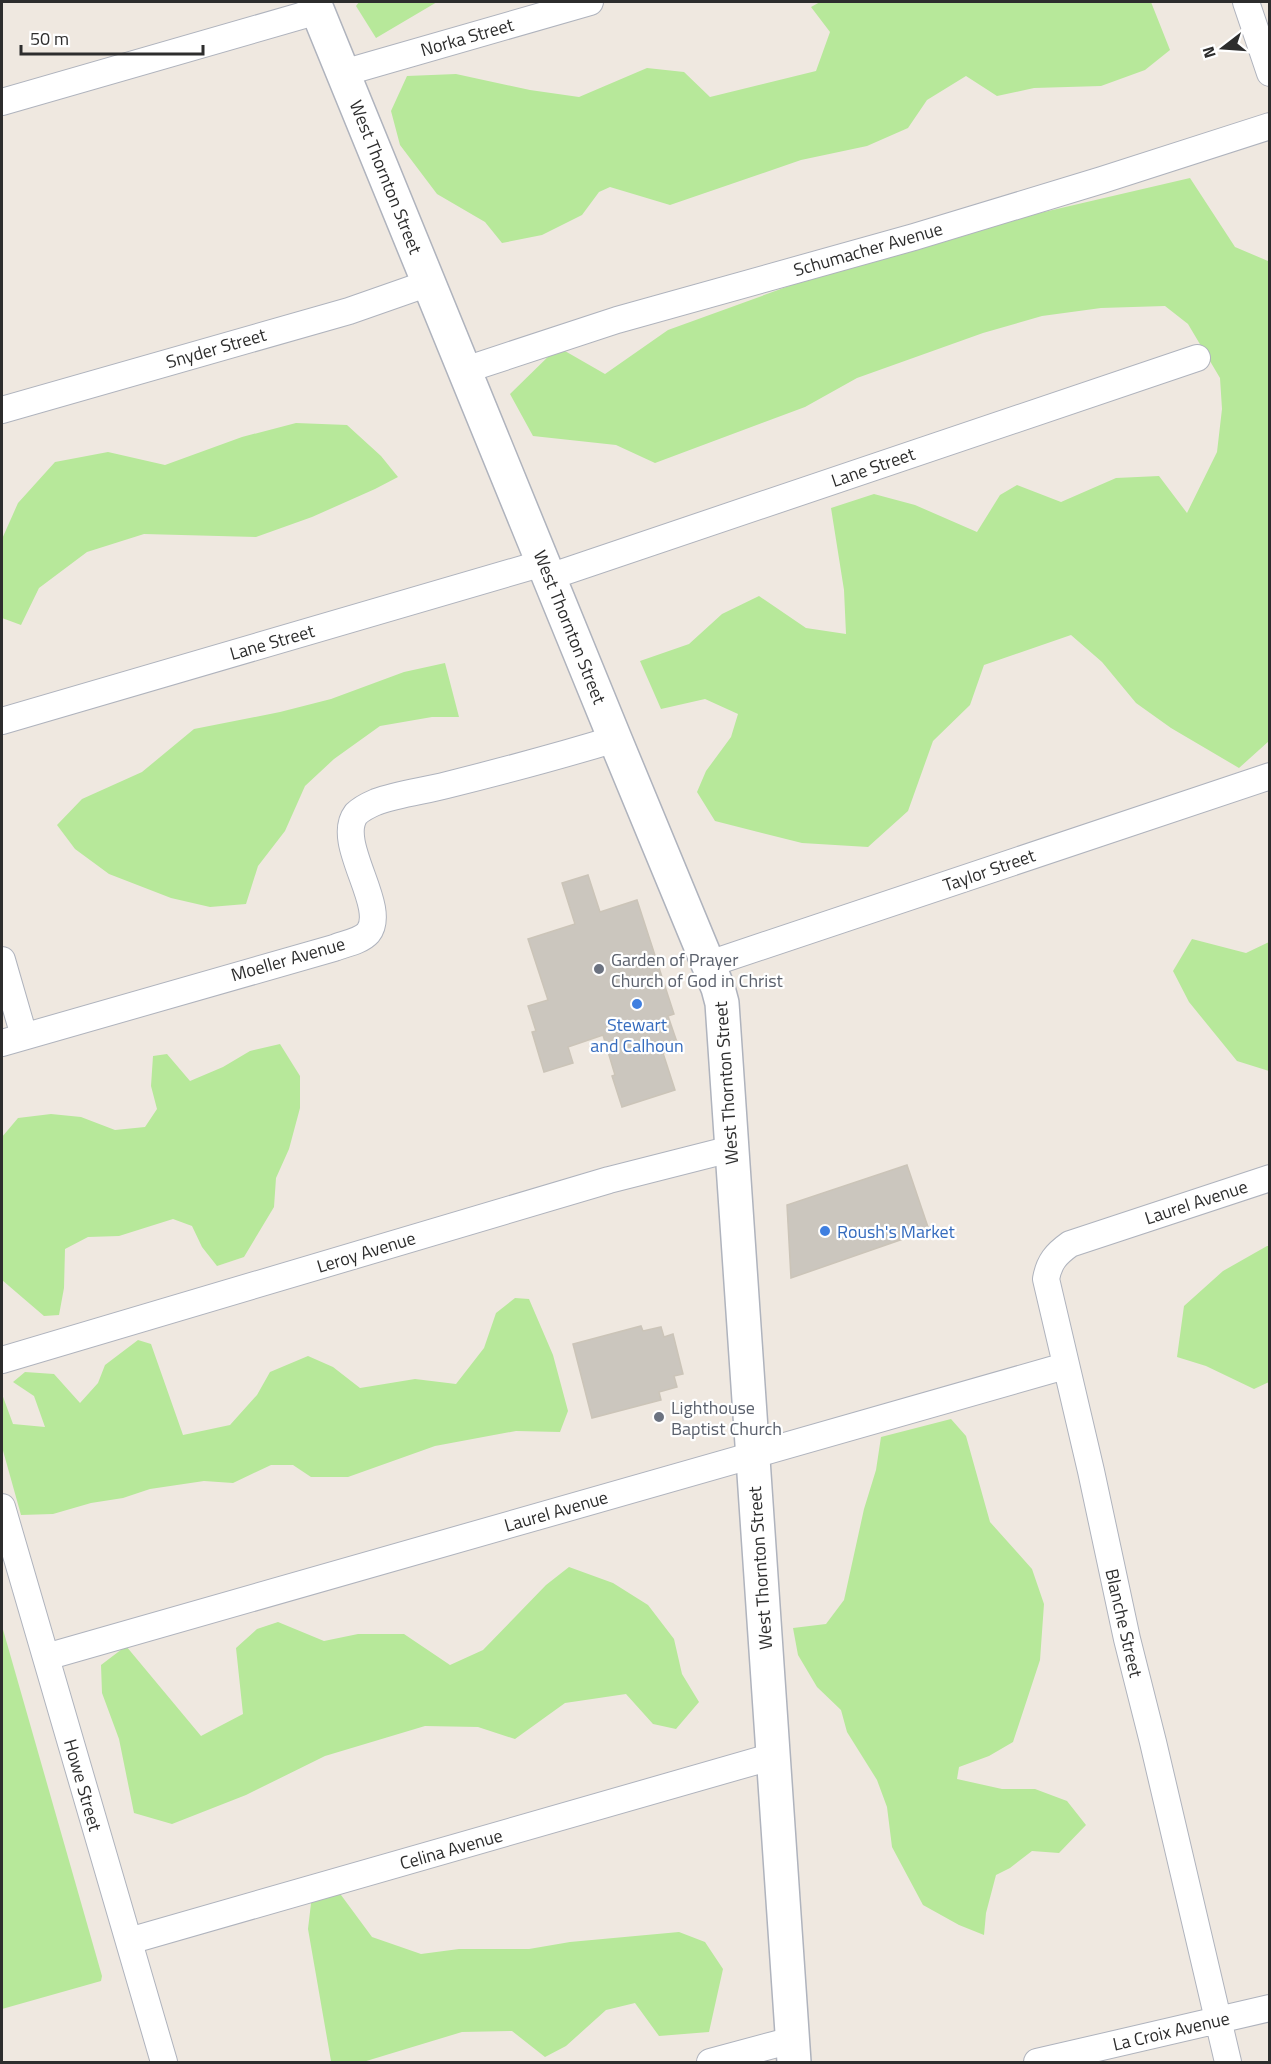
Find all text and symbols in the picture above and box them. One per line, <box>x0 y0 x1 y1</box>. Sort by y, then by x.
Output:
street label: Norka Street <box>417 11 517 63</box>
scale bar <box>21 18 202 56</box>
north arrow <box>1193 18 1253 78</box>
text: 50 m <box>30 25 69 52</box>
text: N <box>1196 44 1222 61</box>
street label: West Thornton Street <box>343 96 429 259</box>
street label: Schumacher Avenue <box>790 215 946 283</box>
street label: Snyder Street <box>163 321 270 375</box>
street label: Lane Street <box>828 440 919 494</box>
street label: West Thornton Street <box>527 546 613 709</box>
street label: Lane Street <box>227 617 318 667</box>
street label: Taylor Street <box>939 841 1039 898</box>
street label: Moeller Avenue <box>228 930 348 988</box>
place label: Garden of Prayer Church of God in Christ <box>611 946 784 994</box>
marker: Garden of Prayer Church of God in Christ <box>592 962 606 976</box>
marker: Stewart and Calhoun <box>630 997 644 1011</box>
street label: West Thornton Street <box>707 1000 745 1166</box>
place label: Stewart and Calhoun <box>590 1011 684 1059</box>
street label: Laurel Avenue <box>1141 1173 1251 1231</box>
place label: Roush's Market <box>837 1218 956 1245</box>
street label: Leroy Avenue <box>313 1224 419 1280</box>
marker: Roush's Market <box>818 1224 832 1238</box>
place label: Lighthouse Baptist Church <box>671 1394 782 1442</box>
marker: Lighthouse Baptist Church <box>652 1410 666 1424</box>
street label: Laurel Avenue <box>501 1483 611 1539</box>
street label: West Thornton Street <box>741 1485 779 1651</box>
street label: Blanche Street <box>1098 1566 1150 1681</box>
street label: Howe Street <box>57 1736 109 1835</box>
street label: Celina Avenue <box>396 1821 506 1877</box>
street label: La Croix Avenue <box>1110 2004 1232 2058</box>

